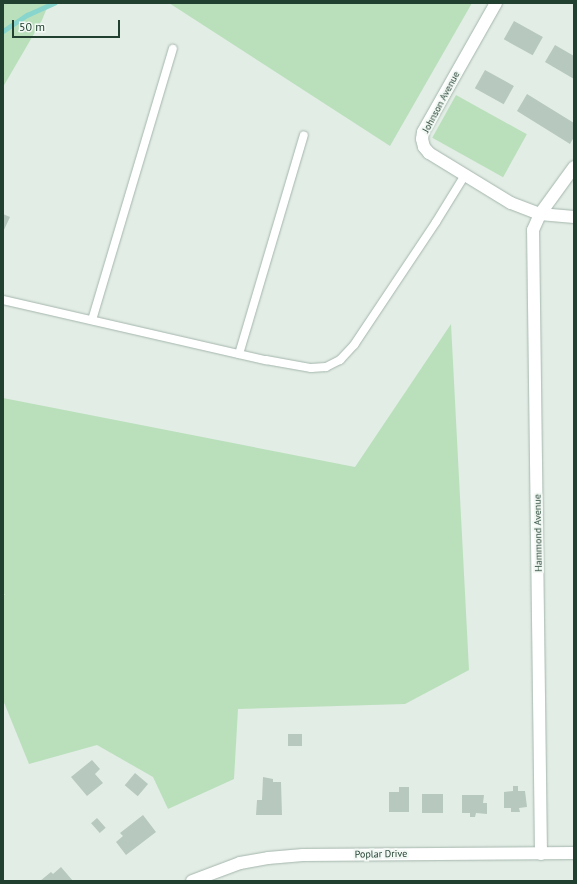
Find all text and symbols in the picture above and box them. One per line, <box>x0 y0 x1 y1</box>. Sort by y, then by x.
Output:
scale bar <box>14 12 122 38</box>
text: 50 m <box>19 19 45 34</box>
street label: Johnson Avenue <box>420 69 462 135</box>
street label: Hammond Avenue <box>531 494 545 572</box>
street label: Poplar Drive <box>355 848 407 860</box>

